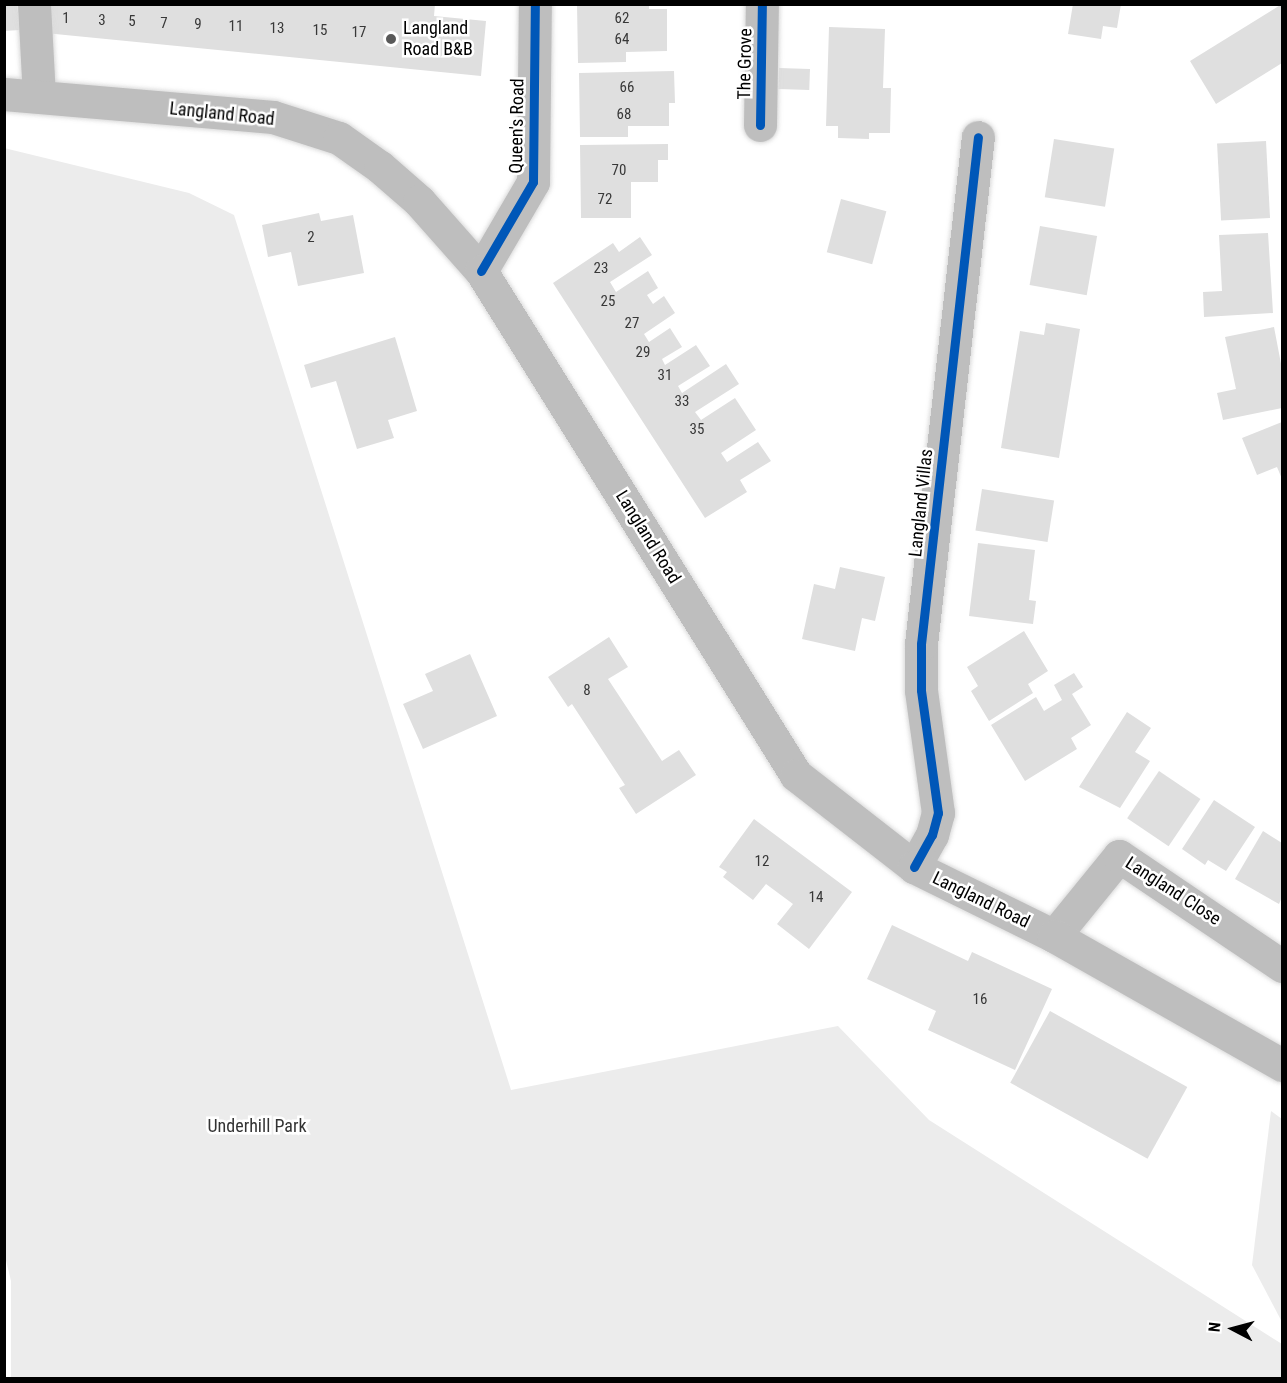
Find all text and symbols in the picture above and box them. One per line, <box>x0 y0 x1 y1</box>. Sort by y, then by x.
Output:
house number: 1 <box>62 10 70 28</box>
house number: 62 <box>615 10 629 28</box>
house number: 3 <box>98 12 106 30</box>
house number: 5 <box>128 13 136 31</box>
house number: 7 <box>160 15 168 33</box>
house number: 9 <box>194 16 202 34</box>
house number: 11 <box>229 18 243 36</box>
place label: Langland Road B&B <box>403 18 473 60</box>
house number: 13 <box>270 20 284 38</box>
house number: 15 <box>313 22 327 40</box>
house number: 17 <box>352 24 366 42</box>
street label: The Grove <box>734 28 756 100</box>
house number: 64 <box>615 31 629 49</box>
marker: Langland Road B&B <box>384 32 398 46</box>
street label: Queen's Road <box>505 78 529 174</box>
house number: 66 <box>620 79 634 97</box>
street label: Langland Road <box>168 98 276 130</box>
house number: 68 <box>617 106 631 124</box>
house number: 70 <box>612 162 626 180</box>
house number: 72 <box>598 191 612 209</box>
house number: 2 <box>307 229 315 247</box>
house number: 23 <box>594 260 608 278</box>
house number: 25 <box>601 293 615 311</box>
house number: 27 <box>625 315 639 333</box>
house number: 29 <box>636 344 650 362</box>
house number: 31 <box>658 367 672 385</box>
house number: 33 <box>675 393 689 411</box>
house number: 35 <box>690 421 704 439</box>
street label: Langland Villas <box>905 448 937 558</box>
street label: Langland Road <box>611 487 685 587</box>
house number: 8 <box>583 682 591 700</box>
street label: Langland Close <box>1121 852 1225 930</box>
house number: 12 <box>755 853 769 871</box>
street label: Langland Road <box>929 867 1033 933</box>
house number: 14 <box>809 889 823 907</box>
house number: 16 <box>973 991 987 1009</box>
park label: Underhill Park <box>208 1115 306 1137</box>
north arrow <box>1203 1299 1263 1359</box>
text: N <box>1205 1321 1225 1333</box>

